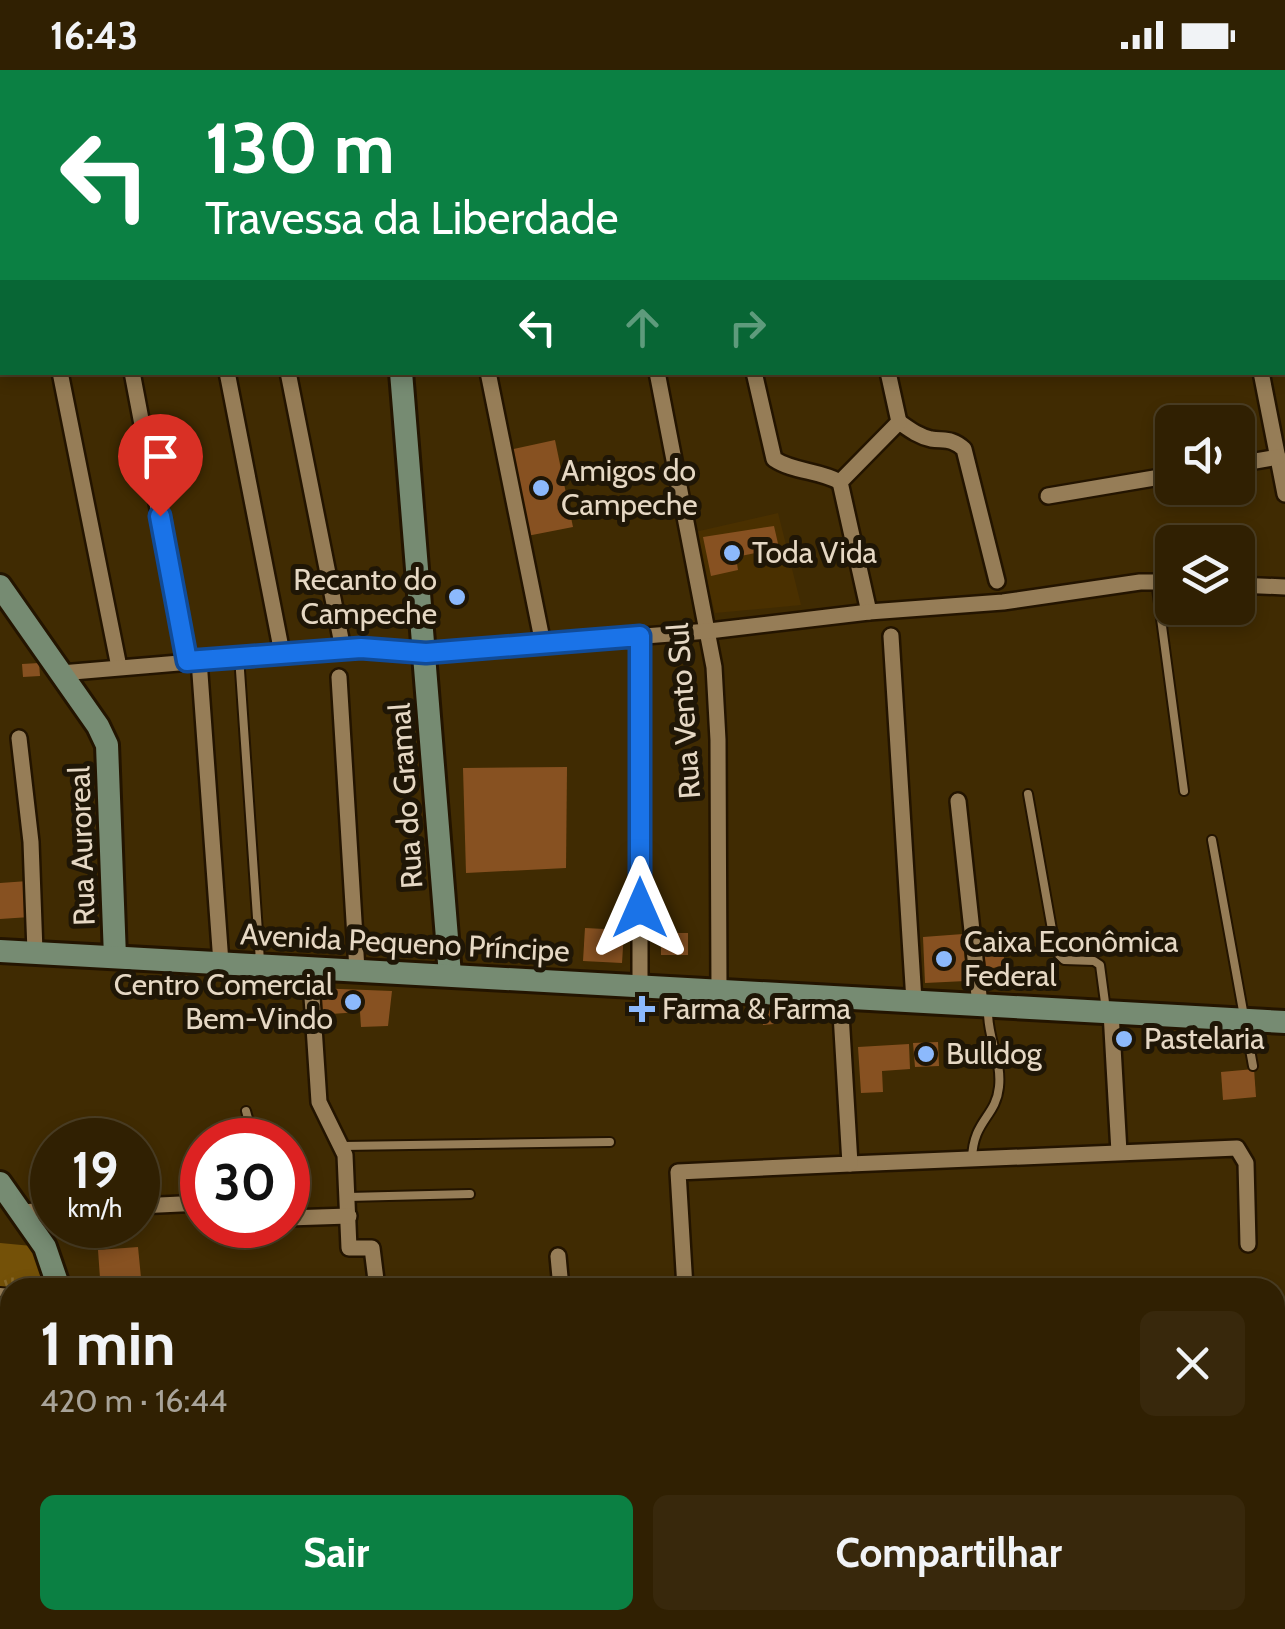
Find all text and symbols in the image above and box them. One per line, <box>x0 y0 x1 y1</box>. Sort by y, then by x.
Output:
text: 16:43 <box>50 12 138 59</box>
text: 130 m <box>205 105 395 191</box>
icon: left <box>40 110 170 240</box>
text: Travessa da Liberdade <box>205 191 619 245</box>
icon: left <box>510 300 565 355</box>
icon: ahead <box>615 300 670 355</box>
icon: right <box>720 300 775 355</box>
map controls <box>1155 405 1255 625</box>
button: sound <box>1155 405 1255 505</box>
pin <box>118 414 203 517</box>
icon: arrive <box>133 429 188 484</box>
place label: Amigos do Campeche <box>561 452 698 523</box>
marker: Amigos do Campeche <box>530 477 552 499</box>
button: layers <box>1155 525 1255 625</box>
place label: Toda Vida <box>752 534 878 571</box>
marker: Toda Vida <box>721 542 743 564</box>
place label: Recanto do Campeche <box>293 561 437 632</box>
marker: Recanto do Campeche <box>446 586 468 608</box>
street label: Rua Vento Sul <box>659 622 708 800</box>
street label: Rua do Gramal <box>381 702 430 890</box>
street label: Rua Auroreal <box>60 765 103 927</box>
position arrow <box>588 856 692 960</box>
street label: Avenida Pequeno Príncipe <box>239 915 571 970</box>
place label: Caixa Econômica Federal <box>964 923 1179 994</box>
marker: Caixa Econômica Federal <box>933 948 955 970</box>
place label: Centro Comercial Bem-Vindo <box>114 966 333 1037</box>
place label: Farma & Farma <box>662 990 852 1027</box>
marker: Centro Comercial Bem-Vindo <box>342 991 364 1013</box>
marker: Farma & Farma <box>631 998 653 1020</box>
place label: Pastelaria <box>1144 1020 1265 1057</box>
marker: Pastelaria <box>1113 1028 1135 1050</box>
place label: Bulldog <box>946 1035 1043 1072</box>
marker: Bulldog <box>915 1043 937 1065</box>
speed limit sign: 30 <box>180 1118 310 1248</box>
text: 19 <box>72 1140 118 1201</box>
text: km/h <box>68 1193 122 1223</box>
text: 1 min <box>40 1307 175 1380</box>
button: close <box>1140 1311 1245 1416</box>
text: 420 m · 16:44 <box>40 1381 227 1420</box>
button: Sair <box>40 1495 633 1610</box>
button: Compartilhar <box>653 1495 1245 1610</box>

